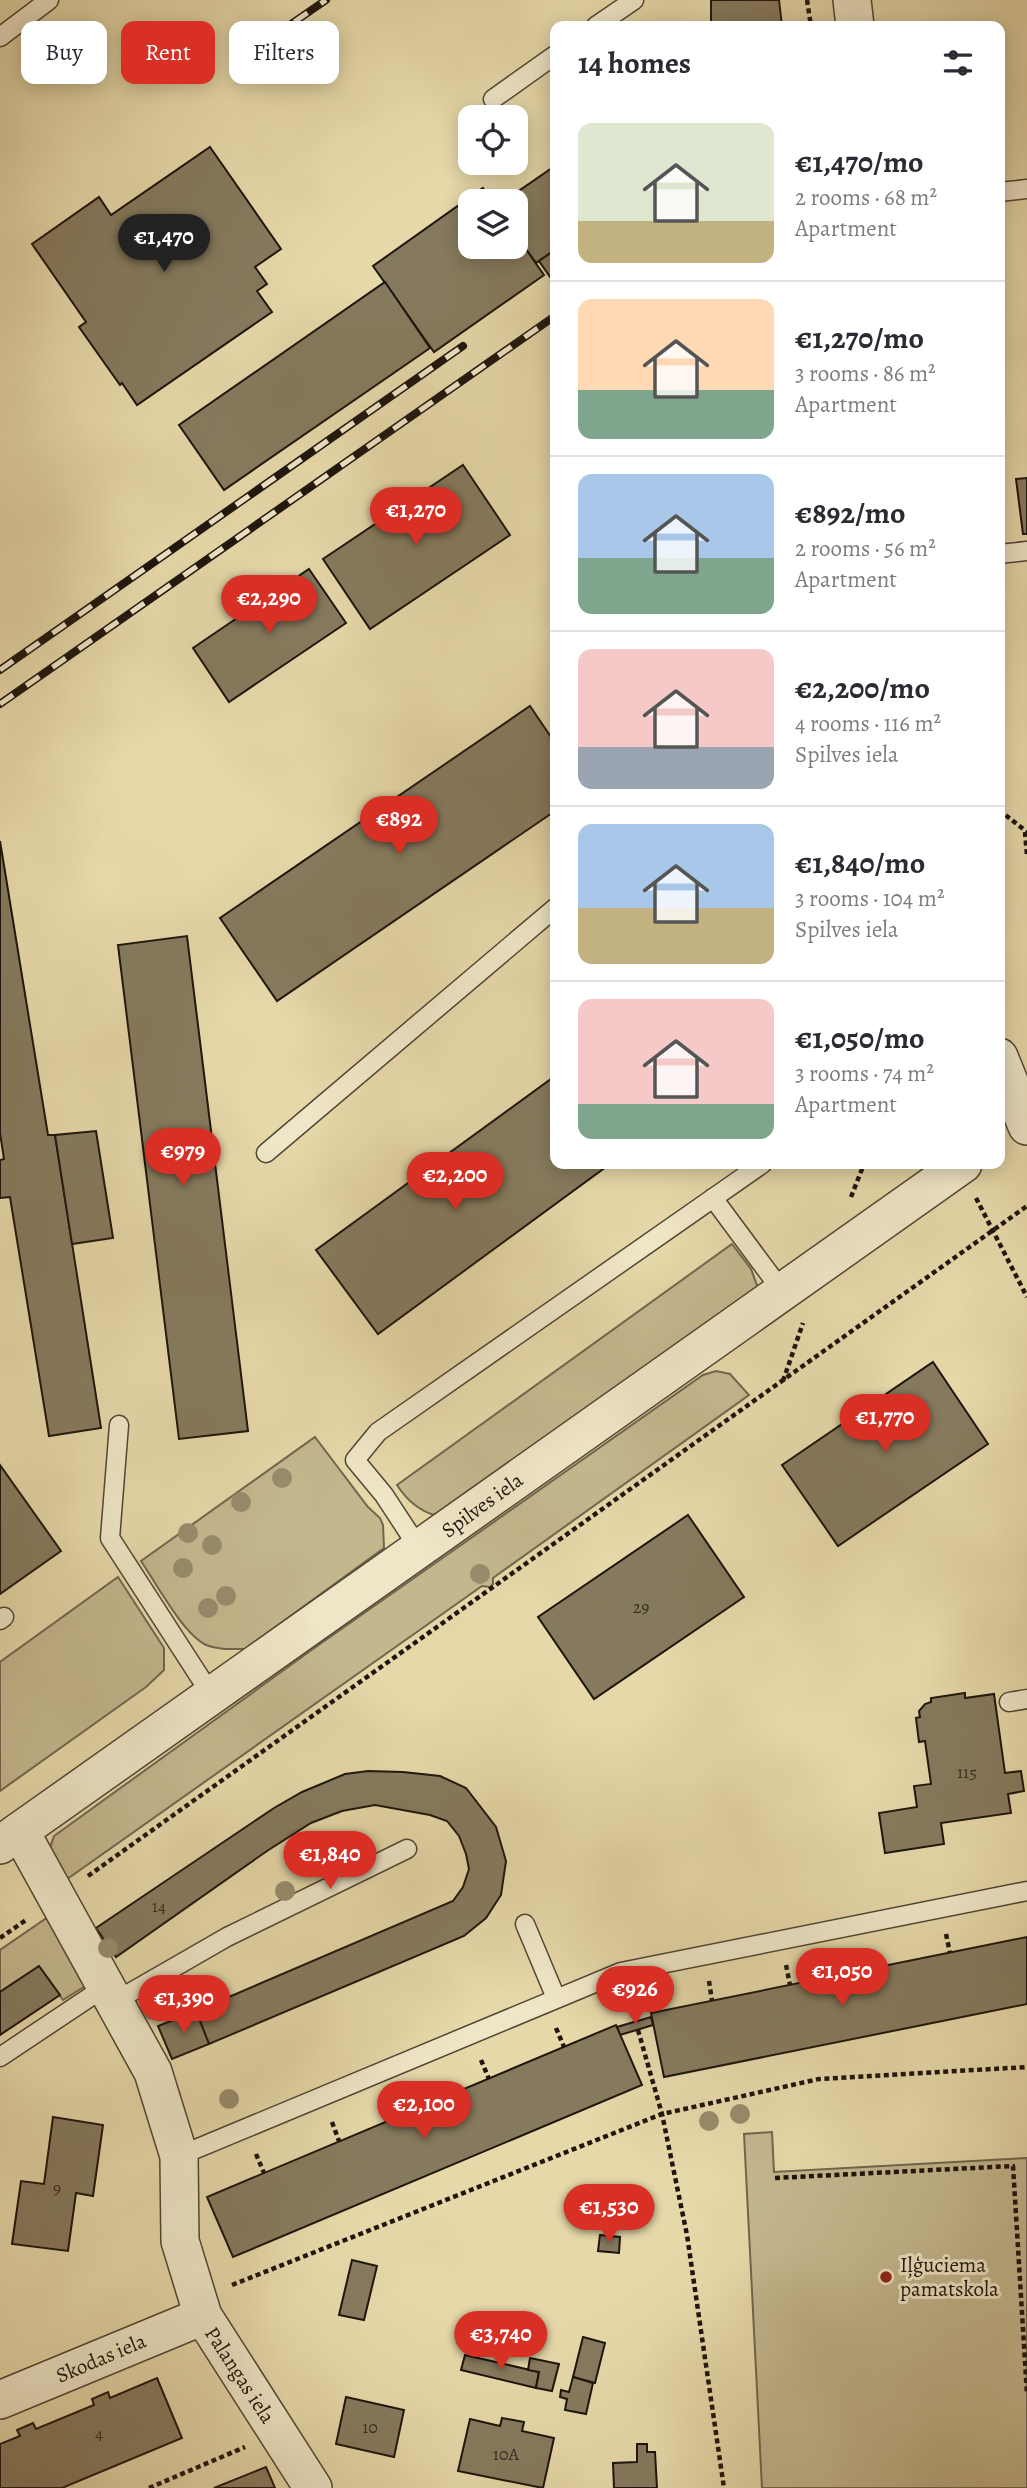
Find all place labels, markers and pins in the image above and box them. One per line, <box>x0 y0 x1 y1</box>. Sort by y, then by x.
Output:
pin: €1,470 <box>107 215 221 274</box>
pin: €1,270 <box>359 488 473 547</box>
pin: €2,290 <box>212 576 326 635</box>
pin: €892 <box>358 796 440 856</box>
pin: €979 <box>142 1128 224 1188</box>
pin: €2,200 <box>398 1152 512 1212</box>
pin: €1,770 <box>828 1394 942 1454</box>
pin: €1,840 <box>273 1832 387 1891</box>
pin: €1,050 <box>785 1948 899 2008</box>
pin: €926 <box>594 1966 676 2026</box>
pin: €1,390 <box>127 1976 241 2035</box>
pin: €2,100 <box>367 2082 481 2141</box>
pin: €1,530 <box>552 2184 666 2244</box>
place label: Iļģuciema pamatskola <box>900 2251 999 2303</box>
marker: Iļģuciema pamatskola <box>878 2269 894 2285</box>
pin: €3,740 <box>444 2312 558 2371</box>

